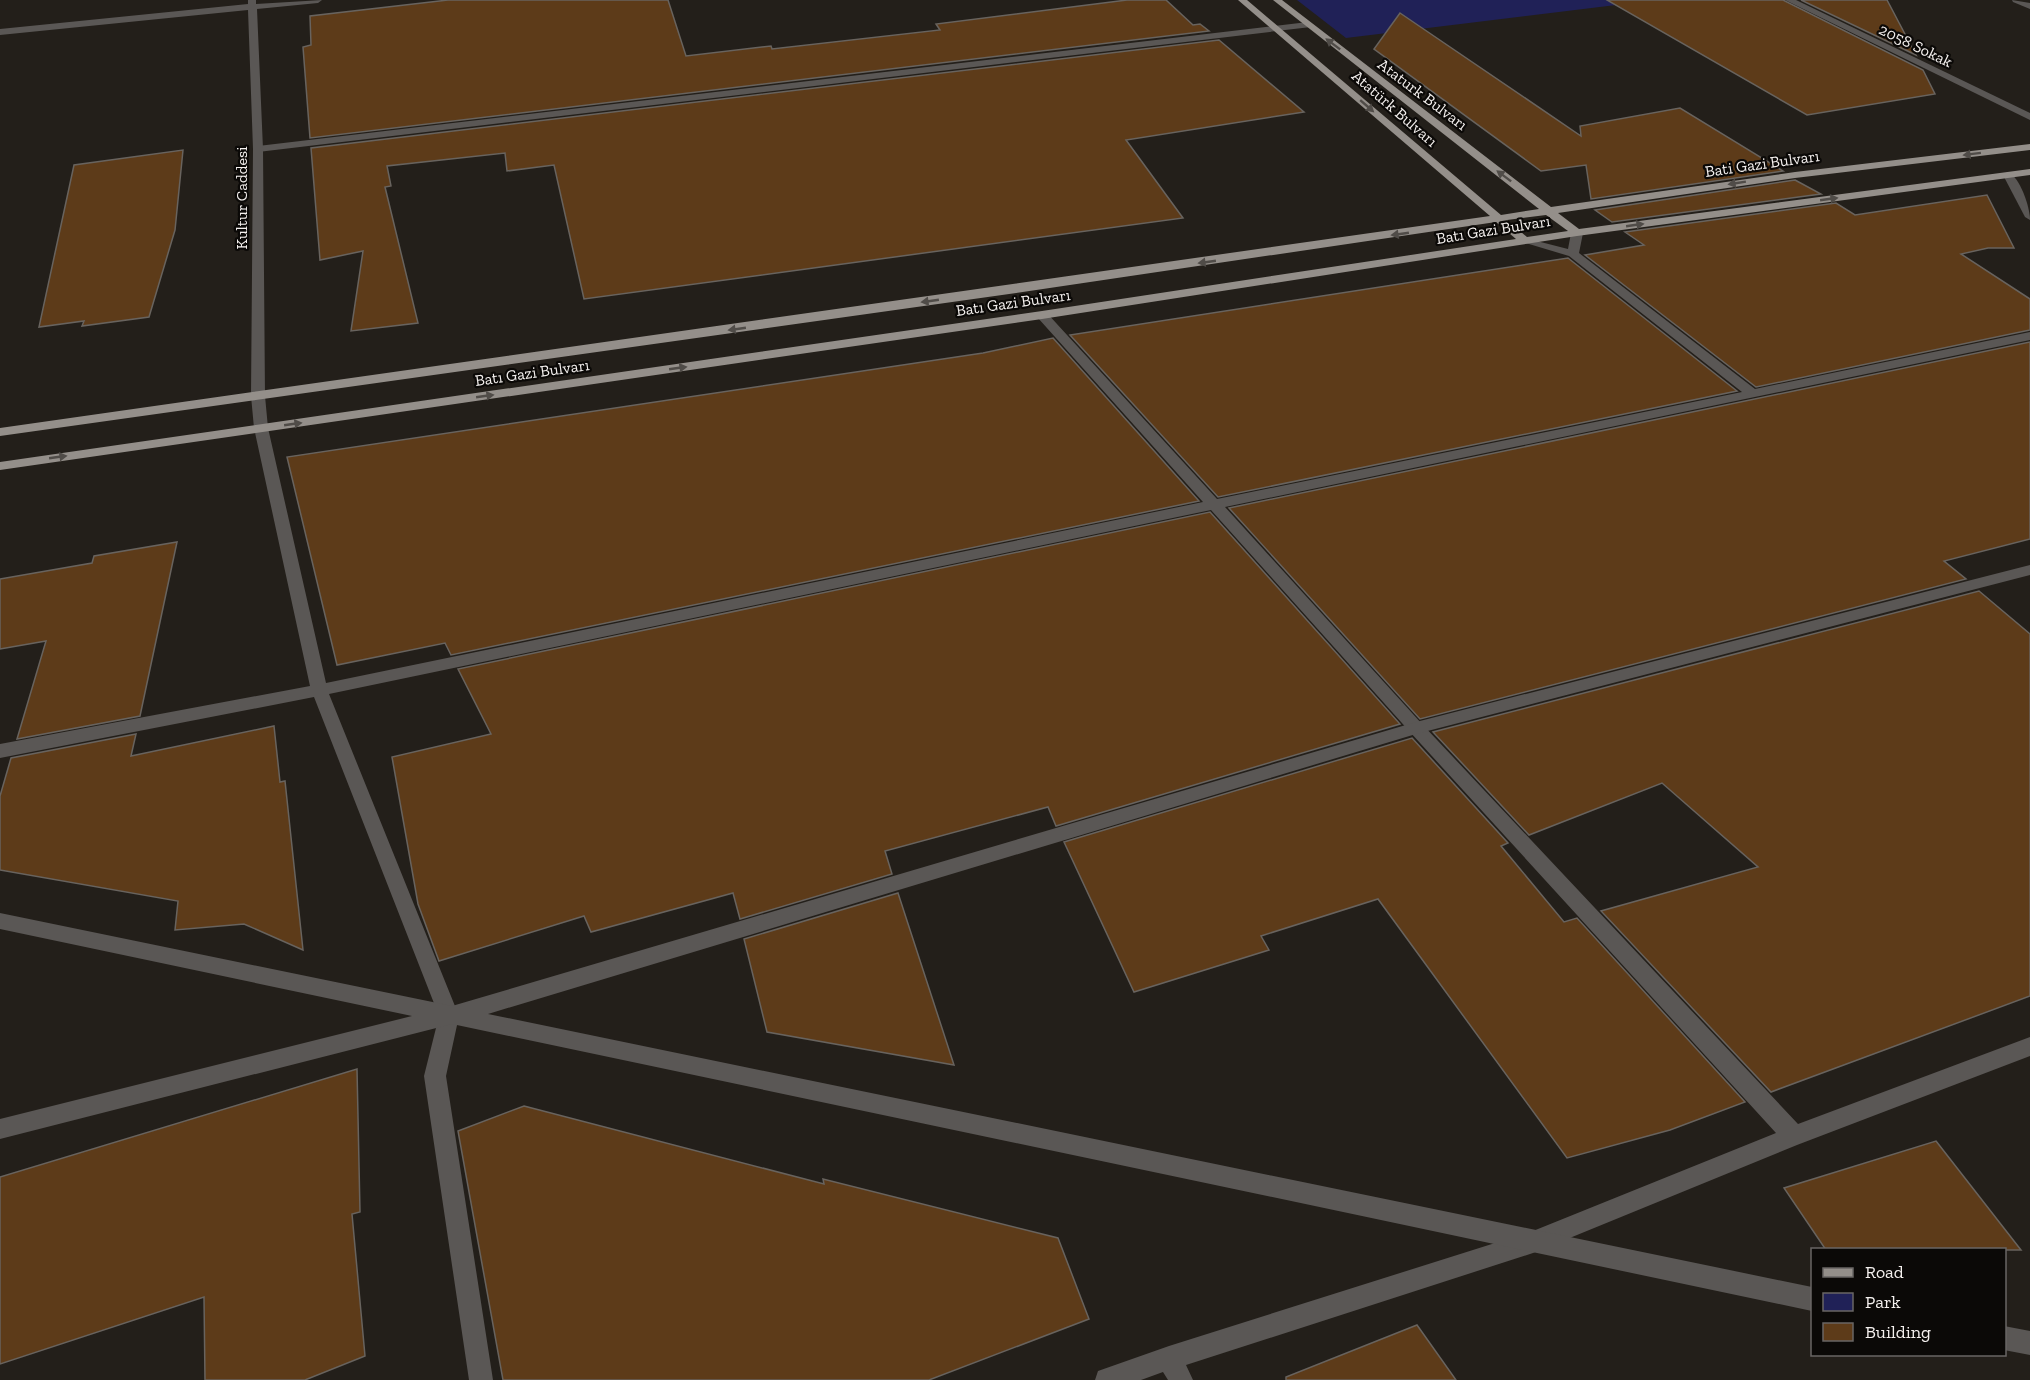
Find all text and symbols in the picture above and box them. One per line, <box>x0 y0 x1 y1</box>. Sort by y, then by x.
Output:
street label: 2058 Sokak <box>1876 20 1956 72</box>
one-way arrow <box>1325 38 1341 51</box>
street label: Ataturk Bulvarı <box>1374 55 1472 135</box>
street label: Atatürk Bulvarı <box>1348 66 1442 151</box>
one-way arrow <box>1359 99 1374 112</box>
street label: Kultur Caddesi <box>232 146 251 250</box>
street label: Bati Gazi Bulvarı <box>1704 146 1821 181</box>
one-way arrow <box>1962 149 1981 159</box>
one-way arrow <box>1497 170 1512 182</box>
one-way arrow <box>1727 179 1746 188</box>
one-way arrow <box>1819 195 1838 204</box>
street label: Batı Gazi Bulvarı <box>1435 211 1552 248</box>
one-way arrow <box>1626 221 1645 230</box>
one-way arrow <box>1390 229 1409 238</box>
one-way arrow <box>1197 257 1216 266</box>
street label: Batı Gazi Bulvarı <box>955 285 1072 320</box>
one-way arrow <box>921 297 940 306</box>
one-way arrow <box>728 324 747 333</box>
street label: Batı Gazi Bulvarı <box>474 355 591 390</box>
one-way arrow <box>669 363 688 372</box>
one-way arrow <box>476 391 495 400</box>
one-way arrow <box>283 419 302 428</box>
one-way arrow <box>49 453 68 462</box>
legend <box>1811 1248 2006 1356</box>
text: Road <box>1865 1261 1904 1283</box>
text: Park <box>1865 1291 1901 1313</box>
text: Building <box>1865 1321 1931 1343</box>

